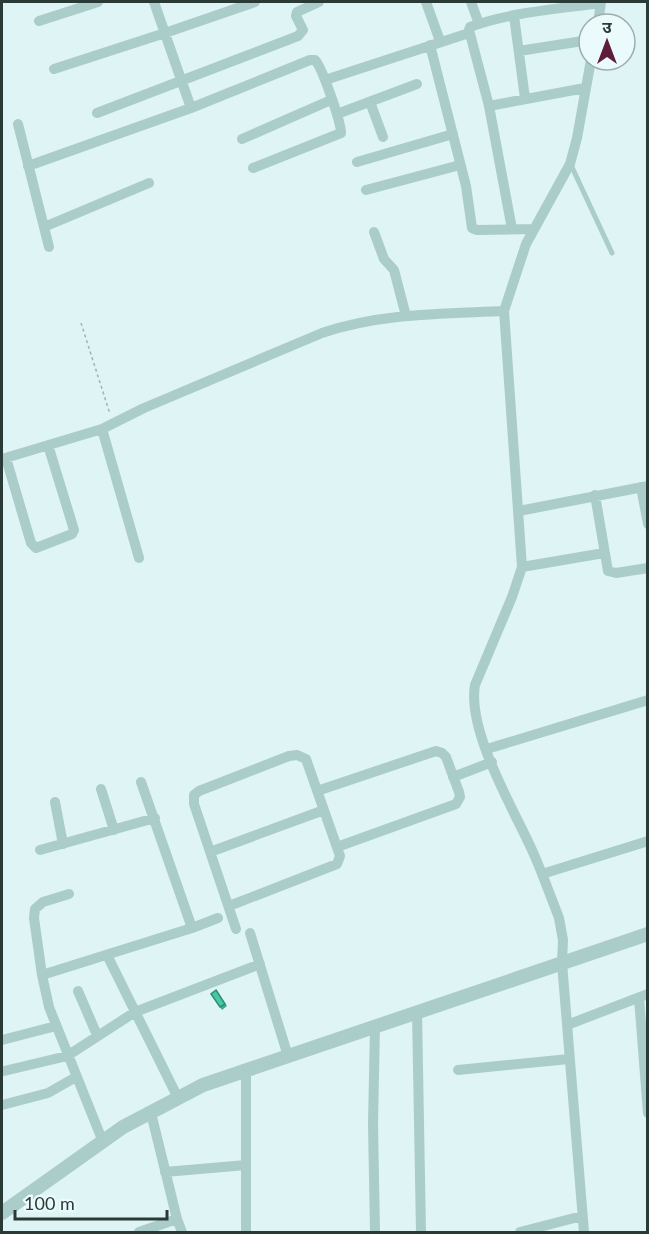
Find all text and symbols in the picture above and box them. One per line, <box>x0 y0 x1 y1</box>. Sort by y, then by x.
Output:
north arrow <box>577 12 637 72</box>
text: उ <box>602 17 612 36</box>
scale bar <box>15 1183 166 1221</box>
text: 100 m <box>24 1192 75 1214</box>

